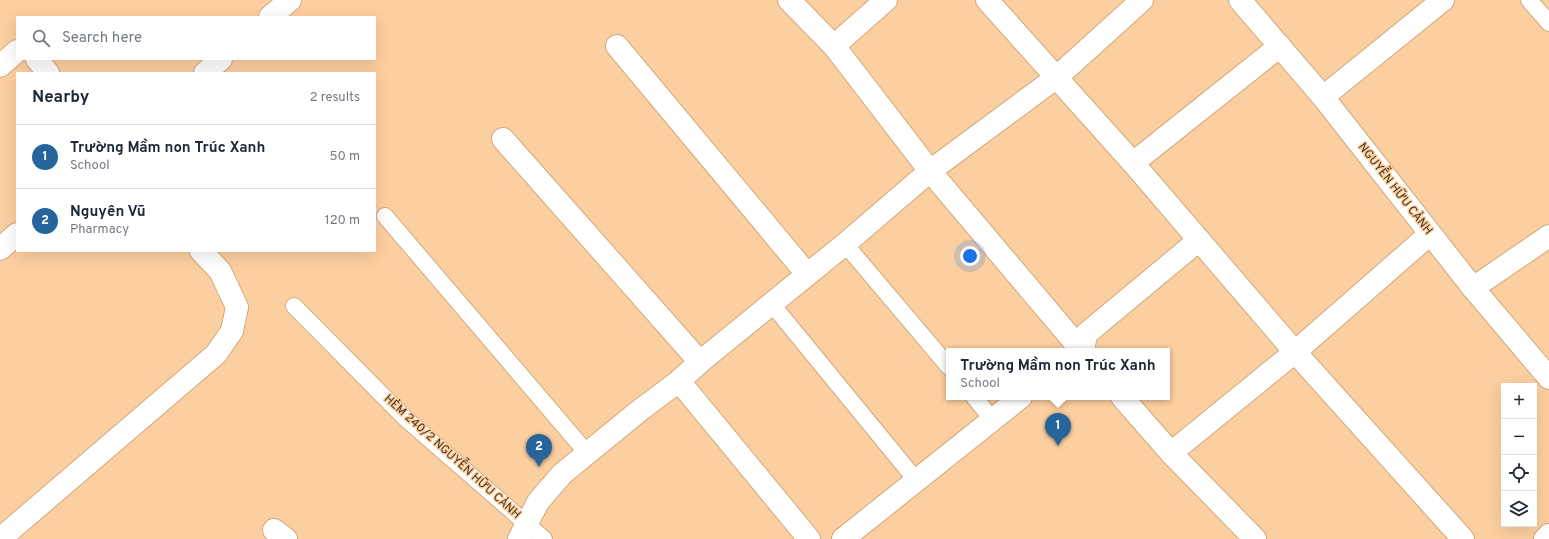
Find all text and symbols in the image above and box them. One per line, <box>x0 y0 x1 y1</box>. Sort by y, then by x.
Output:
search box <box>16 16 376 60</box>
icon: search <box>30 27 52 49</box>
text: Search here <box>62 29 142 48</box>
text: Nearby <box>32 87 89 109</box>
text: 2 results <box>310 90 360 106</box>
text: Trường Mầm non Trúc Xanh <box>70 139 265 158</box>
street label: NGUYỄN HỮU CẢNH <box>1354 139 1437 238</box>
text: 1 <box>42 149 48 165</box>
text: 50 m <box>330 149 360 165</box>
text: School <box>70 158 110 174</box>
text: Nguyên Vũ <box>70 203 146 222</box>
text: 2 <box>41 213 49 229</box>
text: 120 m <box>325 213 360 229</box>
text: Pharmacy <box>70 222 129 238</box>
your location <box>960 246 980 266</box>
popup <box>946 348 1170 400</box>
text: Trường Mầm non Trúc Xanh <box>960 357 1156 376</box>
text: School <box>960 376 1000 392</box>
map controls <box>1501 383 1537 527</box>
button: + <box>1501 383 1537 419</box>
street label: HẺM 240/2 NGUYỄN HỮU CẢNH <box>380 390 525 523</box>
pin: 1 <box>1045 413 1071 446</box>
button: − <box>1501 419 1537 455</box>
pin: 2 <box>526 434 552 467</box>
button: locate <box>1501 455 1537 491</box>
button: layers <box>1501 491 1537 527</box>

